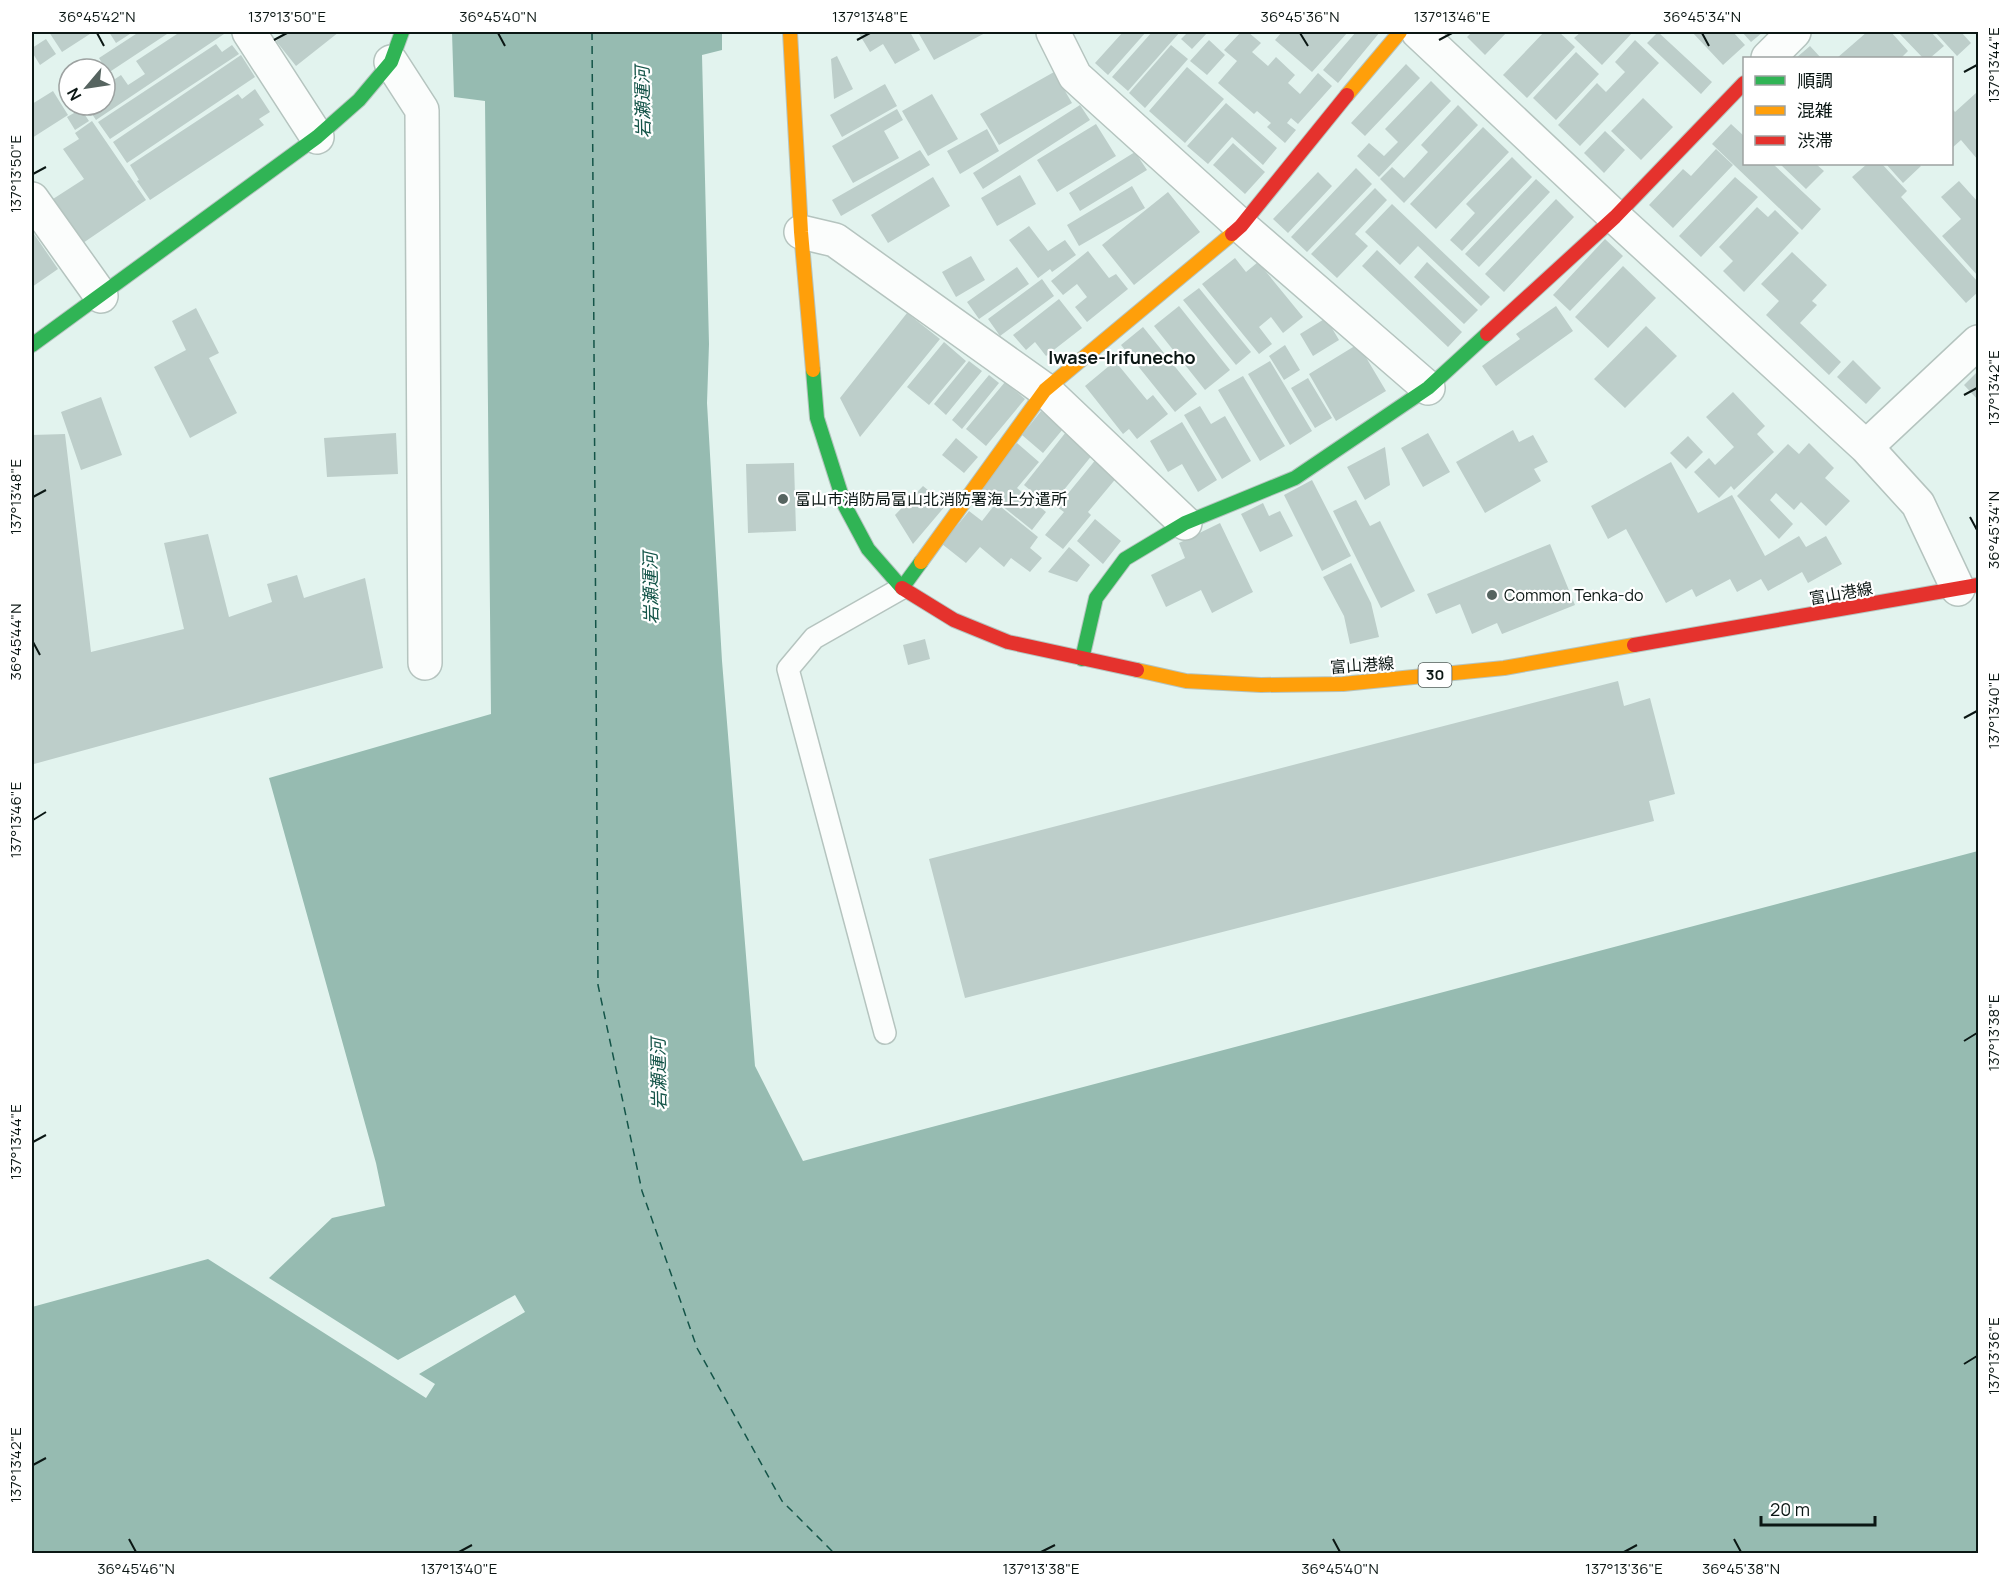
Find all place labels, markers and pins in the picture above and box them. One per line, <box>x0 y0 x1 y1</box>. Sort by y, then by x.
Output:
place label: 富山市消防局富山北消防署海上分遣所 <box>795 488 1067 510</box>
marker: 富山市消防局富山北消防署海上分遣所 <box>776 492 790 506</box>
place label: Common Tenka-do <box>1504 584 1644 606</box>
marker: Common Tenka-do <box>1485 588 1499 602</box>

